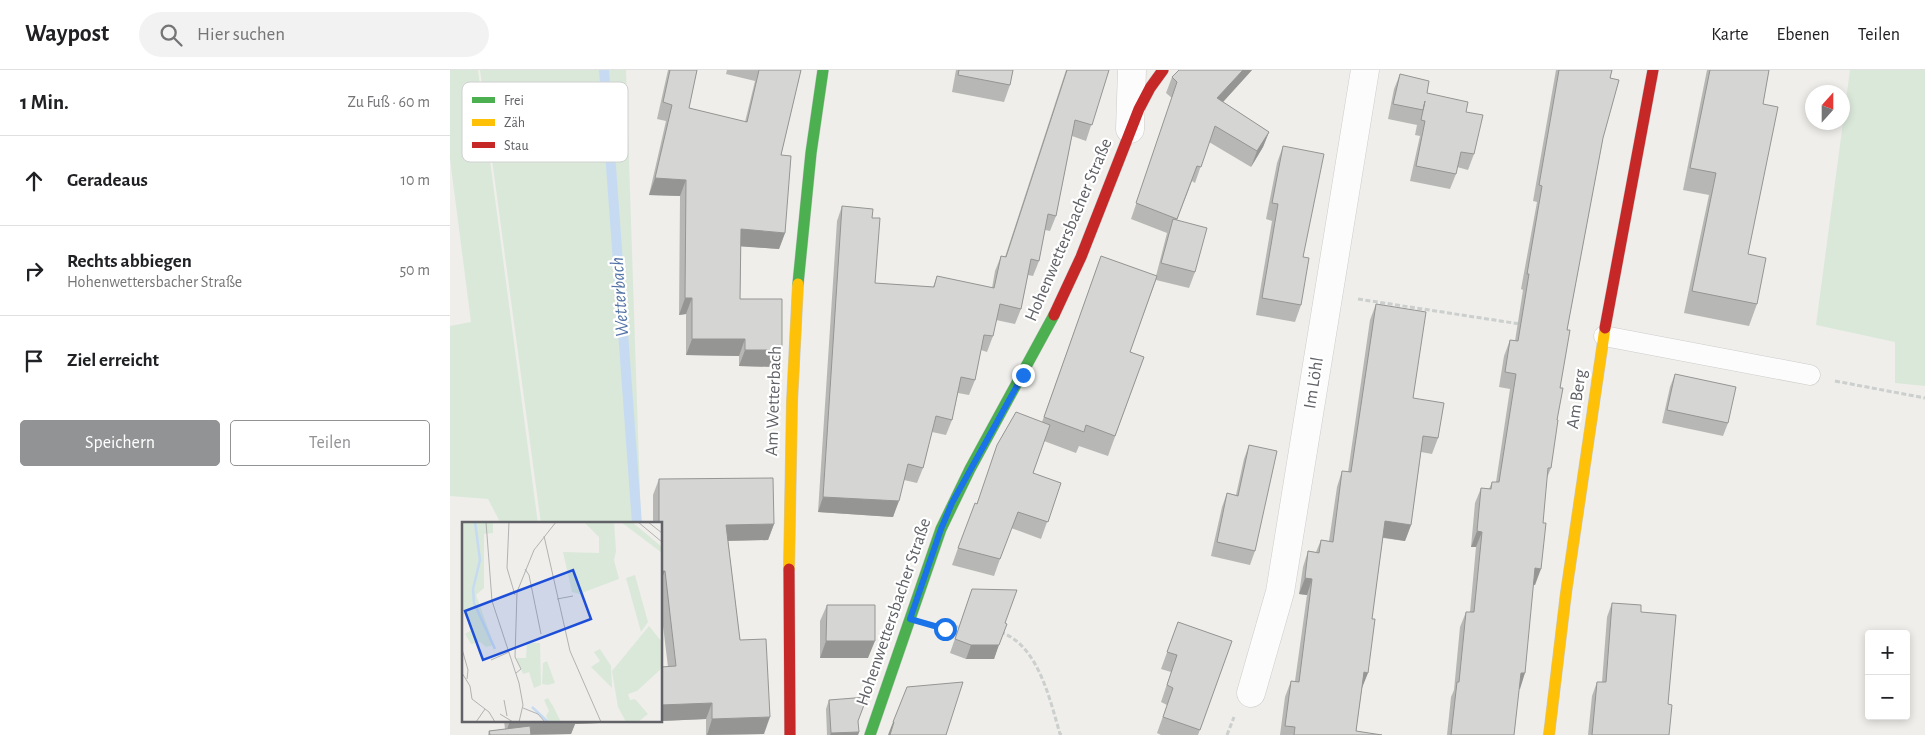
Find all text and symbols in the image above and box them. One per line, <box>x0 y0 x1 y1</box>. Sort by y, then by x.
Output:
search box <box>139 12 489 57</box>
icon: search <box>157 21 185 49</box>
text: Waypost <box>25 22 109 46</box>
text: Hier suchen <box>197 25 285 44</box>
text: Karte <box>1711 26 1749 44</box>
text: Ebenen <box>1777 26 1830 44</box>
text: Teilen <box>1858 26 1900 44</box>
legend <box>462 82 628 162</box>
north arrow <box>1805 85 1850 130</box>
text: 1 Min. <box>20 92 69 113</box>
text: Zu Fuß · 60 m <box>347 94 430 110</box>
text: Frei <box>504 94 524 108</box>
text: Zäh <box>504 116 525 130</box>
street label: Hohenwettersbacher Straße <box>1022 136 1116 324</box>
text: Stau <box>504 139 529 153</box>
icon: ahead <box>20 167 48 195</box>
text: Geradeaus <box>67 171 148 190</box>
text: 10 m <box>401 172 430 188</box>
text: Rechts abbiegen <box>67 252 192 271</box>
water label: Wetterbach <box>608 256 632 338</box>
icon: right <box>20 257 48 285</box>
text: 50 m <box>399 262 430 278</box>
text: Hohenwettersbacher Straße <box>67 274 242 290</box>
street label: Am Wetterbach <box>763 346 785 456</box>
icon: arrive <box>20 347 48 375</box>
text: Ziel erreicht <box>67 351 159 370</box>
street label: Im Löhl <box>1301 356 1327 410</box>
route end <box>1012 364 1035 387</box>
street label: Am Berg <box>1564 368 1590 430</box>
button: Speichern <box>20 420 220 466</box>
button: Teilen <box>230 420 430 466</box>
street label: Hohenwettersbacher Straße <box>853 516 935 708</box>
inset map <box>462 522 662 722</box>
route start <box>934 618 957 641</box>
map controls <box>1865 630 1910 720</box>
button: + <box>1865 630 1910 675</box>
button: − <box>1865 675 1910 720</box>

